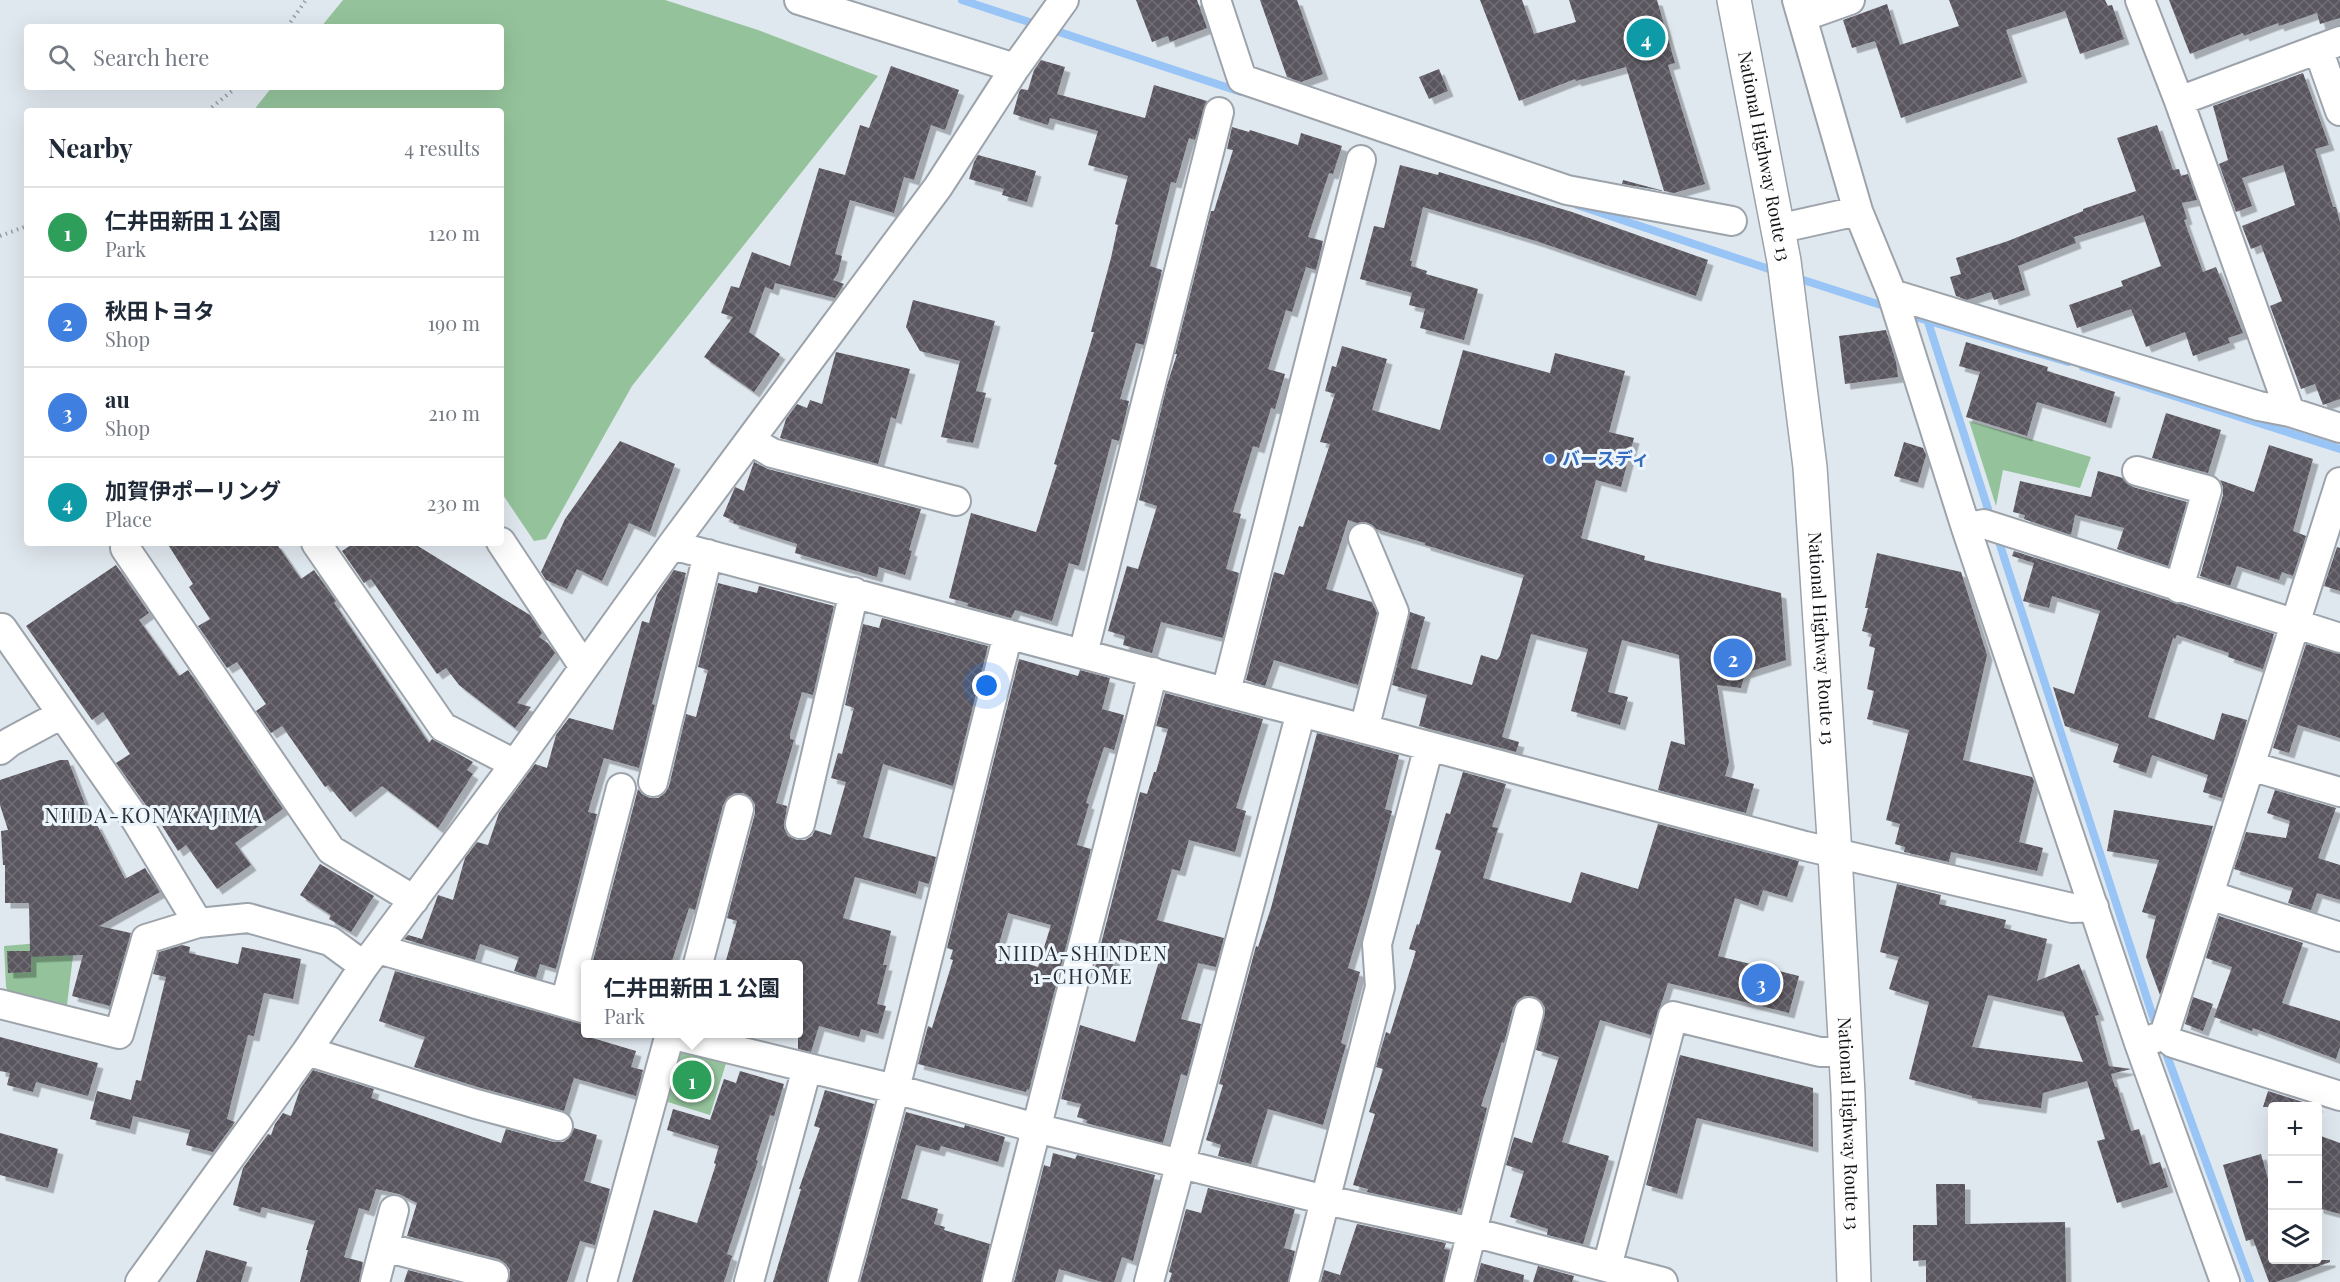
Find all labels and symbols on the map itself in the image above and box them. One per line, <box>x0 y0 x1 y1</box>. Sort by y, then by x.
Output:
pin: 4 <box>1626 15 1666 60</box>
street label: National Highway Route 13 <box>1733 49 1797 263</box>
place label: バースディ <box>1562 446 1650 470</box>
marker: バースディ <box>1543 452 1557 466</box>
street label: National Highway Route 13 <box>1803 531 1841 745</box>
pin: 2 <box>1714 636 1752 680</box>
your location <box>972 671 1001 700</box>
district label: NIIDA-KONAKAJIMA <box>44 800 264 828</box>
district label: NIIDA-SHINDEN 1-CHOME <box>997 939 1169 989</box>
pin: 3 <box>1742 960 1780 1006</box>
street label: National Highway Route 13 <box>1833 1016 1865 1230</box>
pin: 1 <box>672 1058 712 1102</box>

